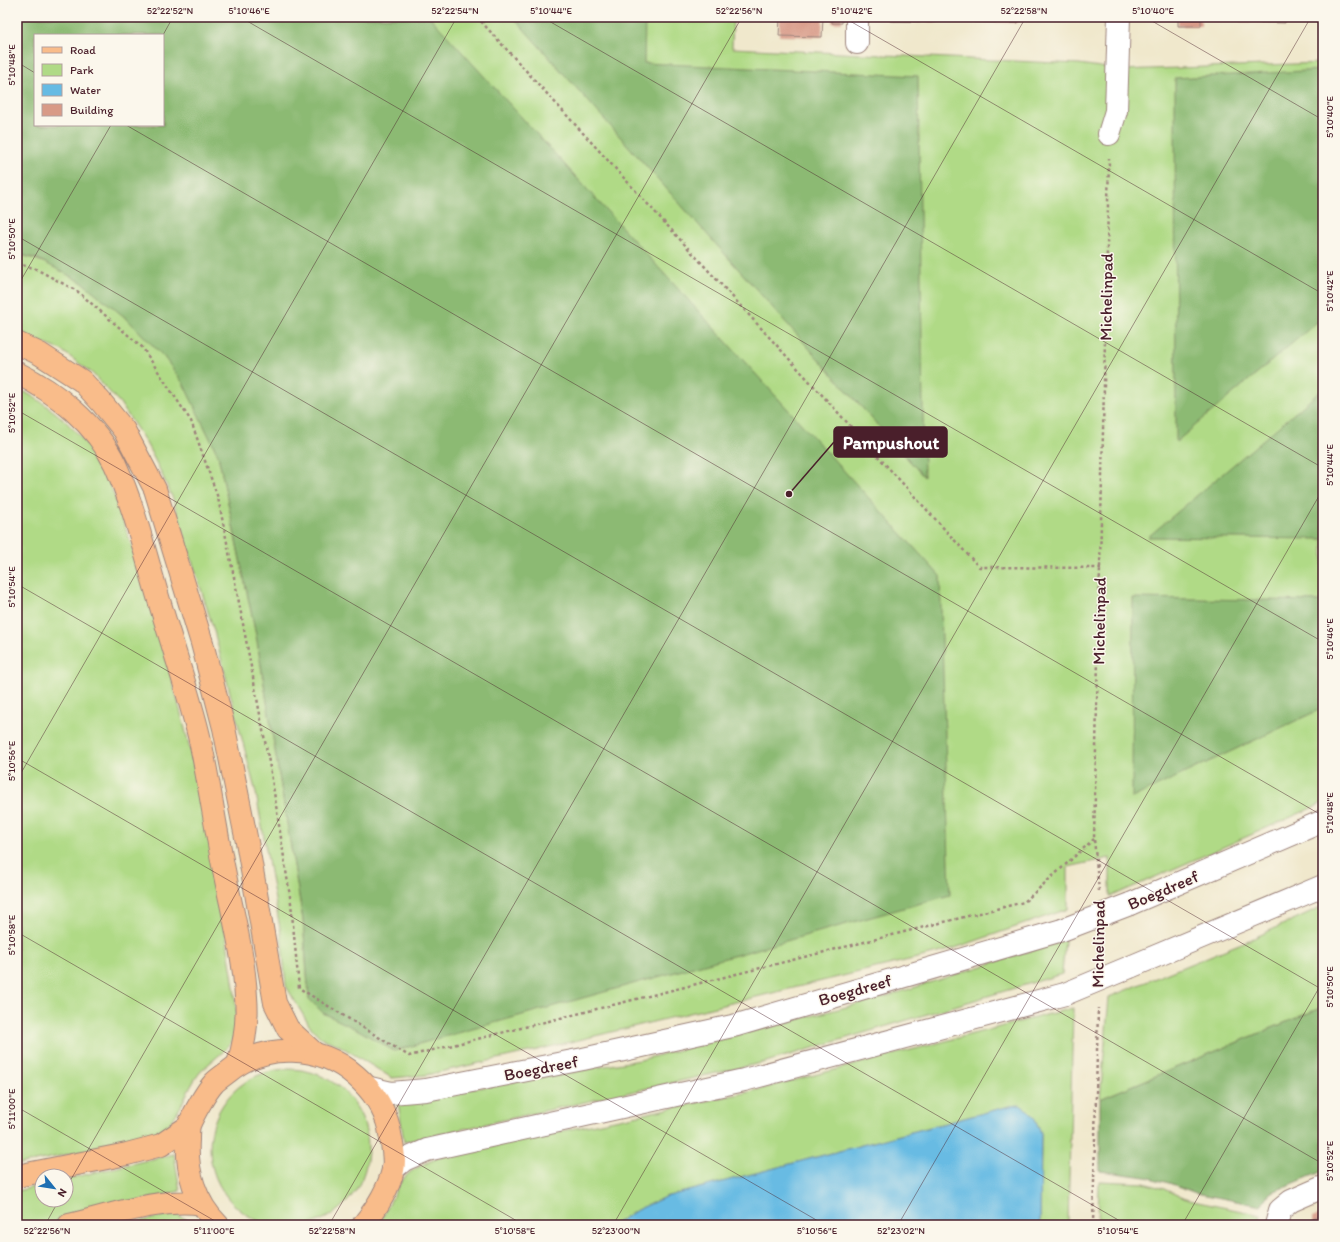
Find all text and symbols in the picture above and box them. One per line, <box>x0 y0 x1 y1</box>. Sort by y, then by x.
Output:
text: 52°22'52"N <box>147 4 194 17</box>
text: 5°10'46"E <box>228 4 270 17</box>
text: 52°22'54"N <box>431 4 479 17</box>
text: 5°10'44"E <box>530 4 572 17</box>
text: 52°22'56"N <box>716 4 763 17</box>
text: 5°10'42"E <box>831 4 873 17</box>
text: 52°22'58"N <box>1001 4 1048 17</box>
text: 5°10'40"E <box>1132 4 1175 17</box>
legend <box>34 34 164 126</box>
text: Road <box>70 43 96 57</box>
text: 5°10'48"E <box>5 44 18 86</box>
text: Park <box>70 63 94 77</box>
text: Water <box>70 83 101 97</box>
text: 5°10'40"E <box>1323 95 1336 138</box>
text: Building <box>70 103 114 117</box>
text: 5°10'50"E <box>5 218 18 260</box>
street label: Michelinpad <box>1095 252 1117 341</box>
text: 5°10'42"E <box>1323 270 1336 312</box>
text: 5°10'52"E <box>5 392 18 433</box>
callout: Pampushout <box>834 427 947 457</box>
text: Pampushout <box>843 432 940 454</box>
text: 5°10'44"E <box>1323 444 1336 486</box>
text: 5°10'54"E <box>5 566 18 608</box>
street label: Michelinpad <box>1088 576 1110 665</box>
text: 5°10'46"E <box>1323 618 1336 660</box>
text: 5°10'56"E <box>5 740 18 781</box>
text: 5°10'48"E <box>1323 792 1336 834</box>
street label: Boegdreef <box>1125 866 1202 914</box>
street label: Michelinpad <box>1087 899 1109 988</box>
text: 5°10'58"E <box>5 914 18 955</box>
text: 5°10'50"E <box>1323 966 1336 1008</box>
street label: Boegdreef <box>816 970 894 1010</box>
street label: Boegdreef <box>502 1051 580 1085</box>
text: 5°11'00"E <box>5 1088 18 1129</box>
text: 5°10'52"E <box>1323 1140 1336 1181</box>
north arrow <box>34 1168 74 1208</box>
text: N <box>55 1186 70 1199</box>
text: 52°22'56"N <box>24 1224 71 1237</box>
text: 5°11'00"E <box>194 1224 235 1237</box>
text: 52°22'58"N <box>309 1224 356 1237</box>
text: 5°10'58"E <box>495 1224 536 1237</box>
text: 52°23'00"N <box>592 1224 641 1237</box>
text: 5°10'56"E <box>797 1224 838 1237</box>
text: 52°23'02"N <box>877 1224 925 1237</box>
text: 5°10'54"E <box>1097 1224 1139 1237</box>

